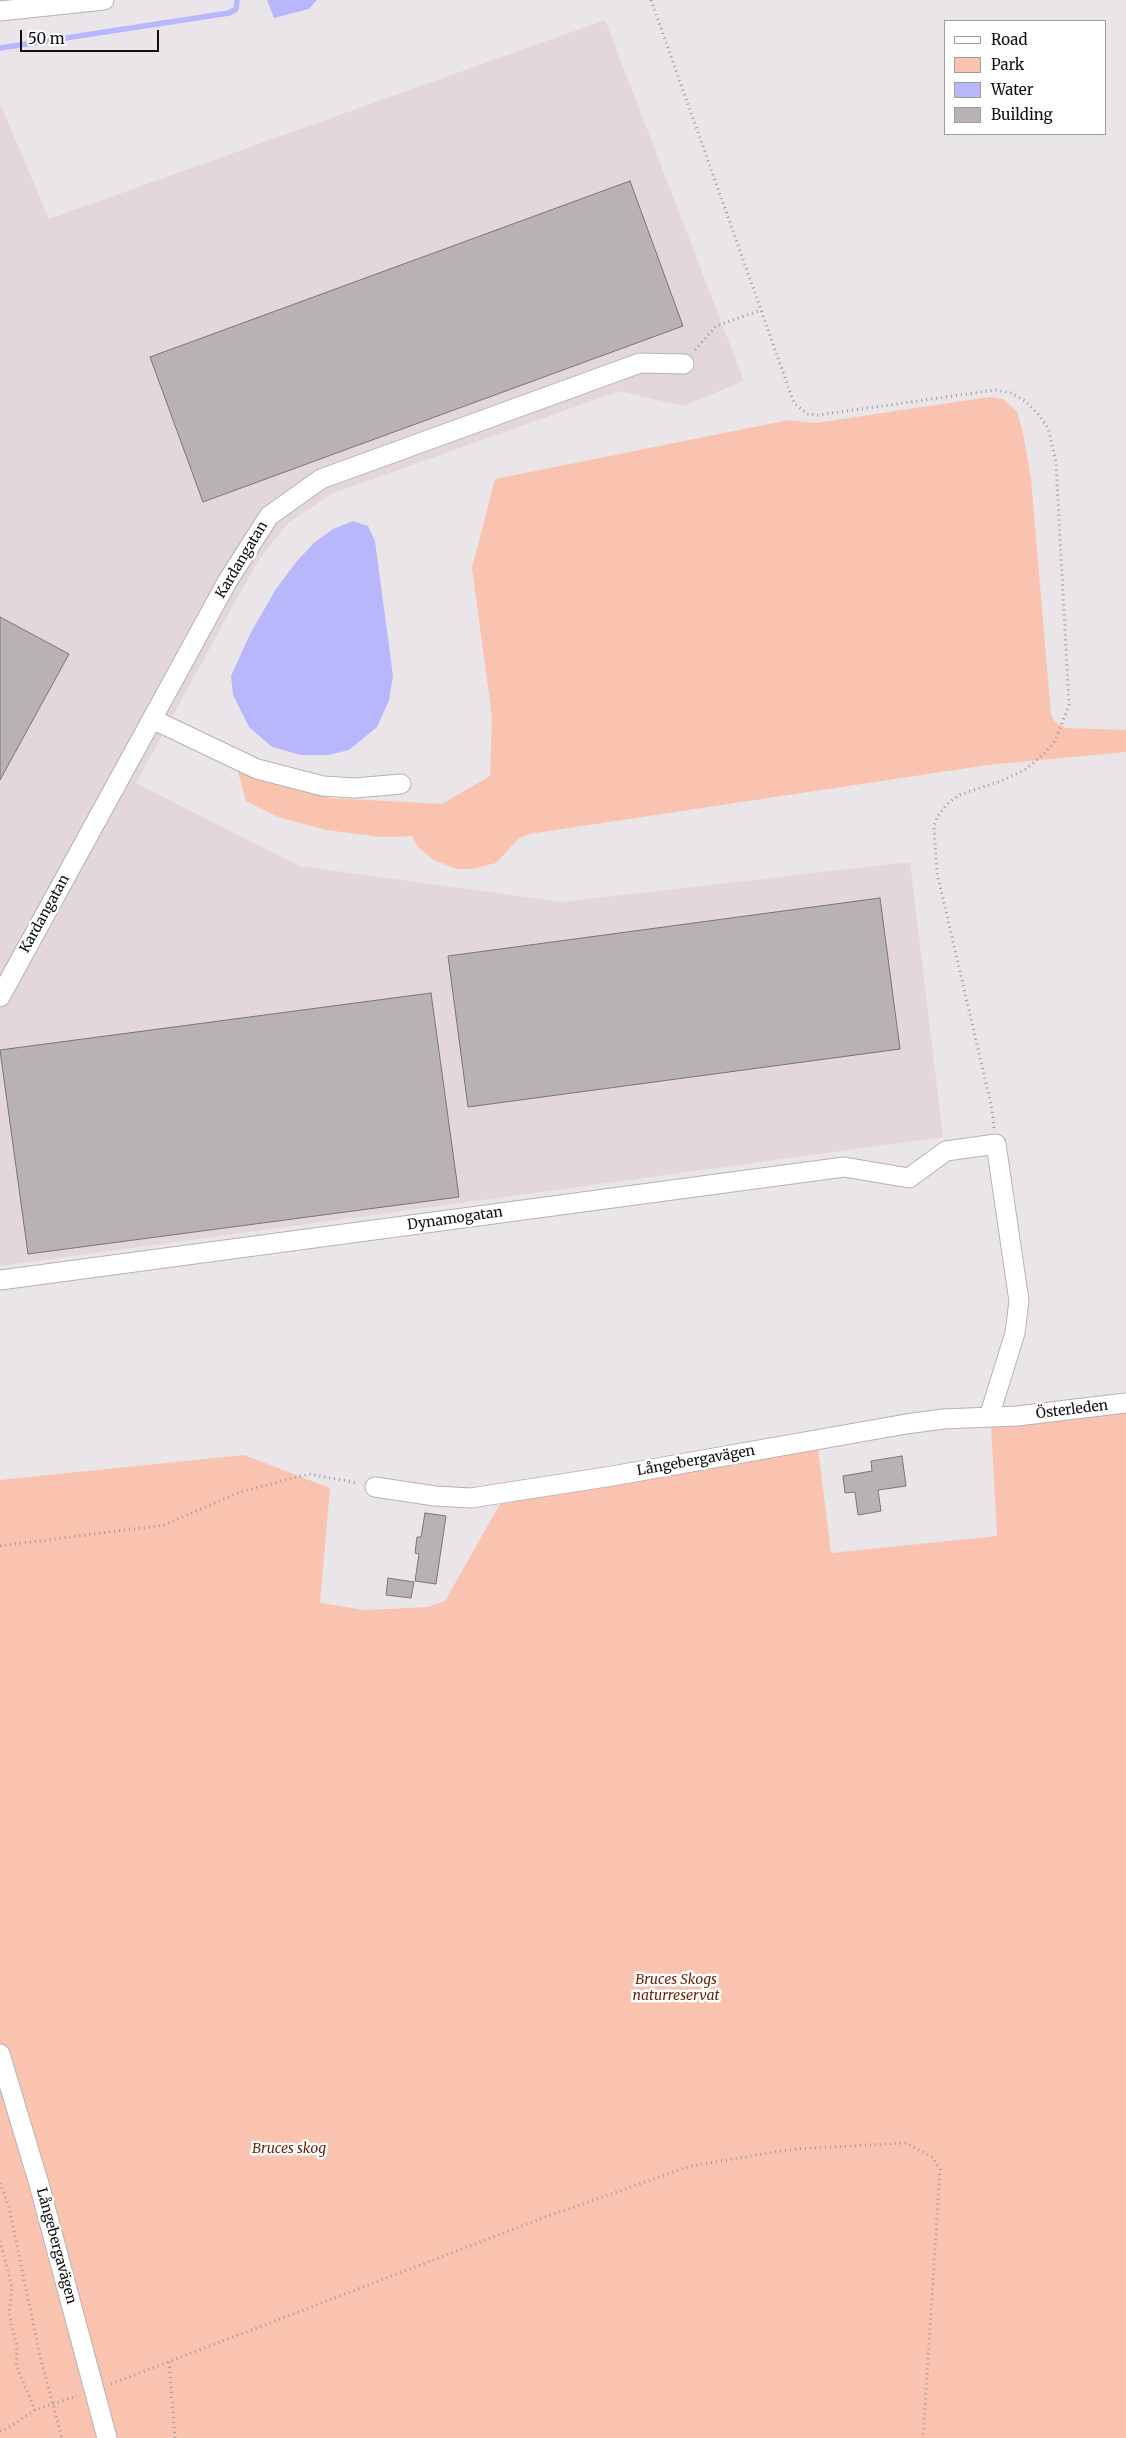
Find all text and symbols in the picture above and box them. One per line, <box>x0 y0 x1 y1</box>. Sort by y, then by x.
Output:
scale bar <box>22 20 161 52</box>
legend <box>944 20 1106 135</box>
text: 50 m <box>28 29 65 48</box>
text: Road <box>991 30 1027 49</box>
text: Park <box>991 55 1024 74</box>
text: Water <box>991 80 1033 99</box>
text: Building <box>991 105 1053 124</box>
street label: Kardangatan <box>212 518 272 602</box>
street label: Kardangatan <box>17 872 73 956</box>
street label: Dynamogatan <box>406 1204 504 1234</box>
street label: Österleden <box>1035 1397 1109 1423</box>
street label: Långebergavägen <box>636 1442 756 1480</box>
park label: Bruces Skogs naturreservat <box>633 1972 719 2004</box>
park label: Bruces skog <box>252 2141 326 2157</box>
street label: Långebergavägen <box>32 2186 80 2306</box>

